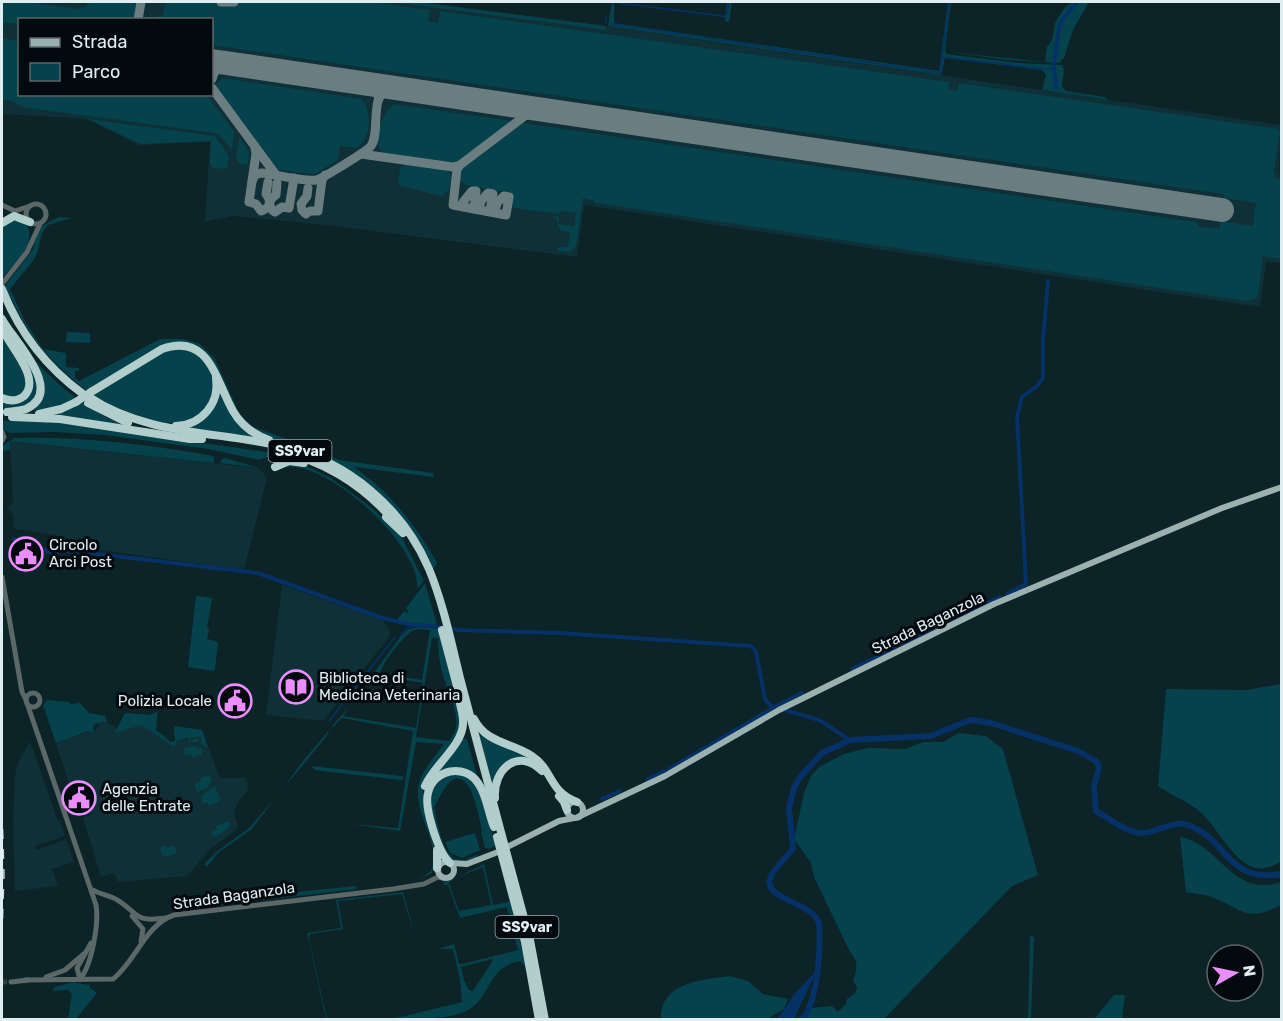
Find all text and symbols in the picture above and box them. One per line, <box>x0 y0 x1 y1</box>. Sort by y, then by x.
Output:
legend <box>18 18 213 96</box>
text: Strada <box>72 31 128 53</box>
text: Parco <box>72 61 120 83</box>
road number: SS9var <box>268 440 332 462</box>
public building icon: Circolo Arci Post <box>8 536 44 572</box>
place label: Circolo Arci Post <box>49 536 112 571</box>
street label: Strada Baganzola <box>869 588 987 658</box>
library icon: Biblioteca di Medicina Veterinaria <box>278 669 314 705</box>
place label: Biblioteca di Medicina Veterinaria <box>319 669 460 704</box>
public building icon: Polizia Locale <box>217 683 253 719</box>
place label: Polizia Locale <box>118 692 212 710</box>
public building icon: Agenzia delle Entrate <box>61 780 97 816</box>
place label: Agenzia delle Entrate <box>102 780 191 815</box>
street label: Strada Baganzola <box>172 879 296 913</box>
road number: SS9var <box>496 916 558 938</box>
north arrow <box>1205 943 1265 1003</box>
text: N <box>1239 964 1260 978</box>

